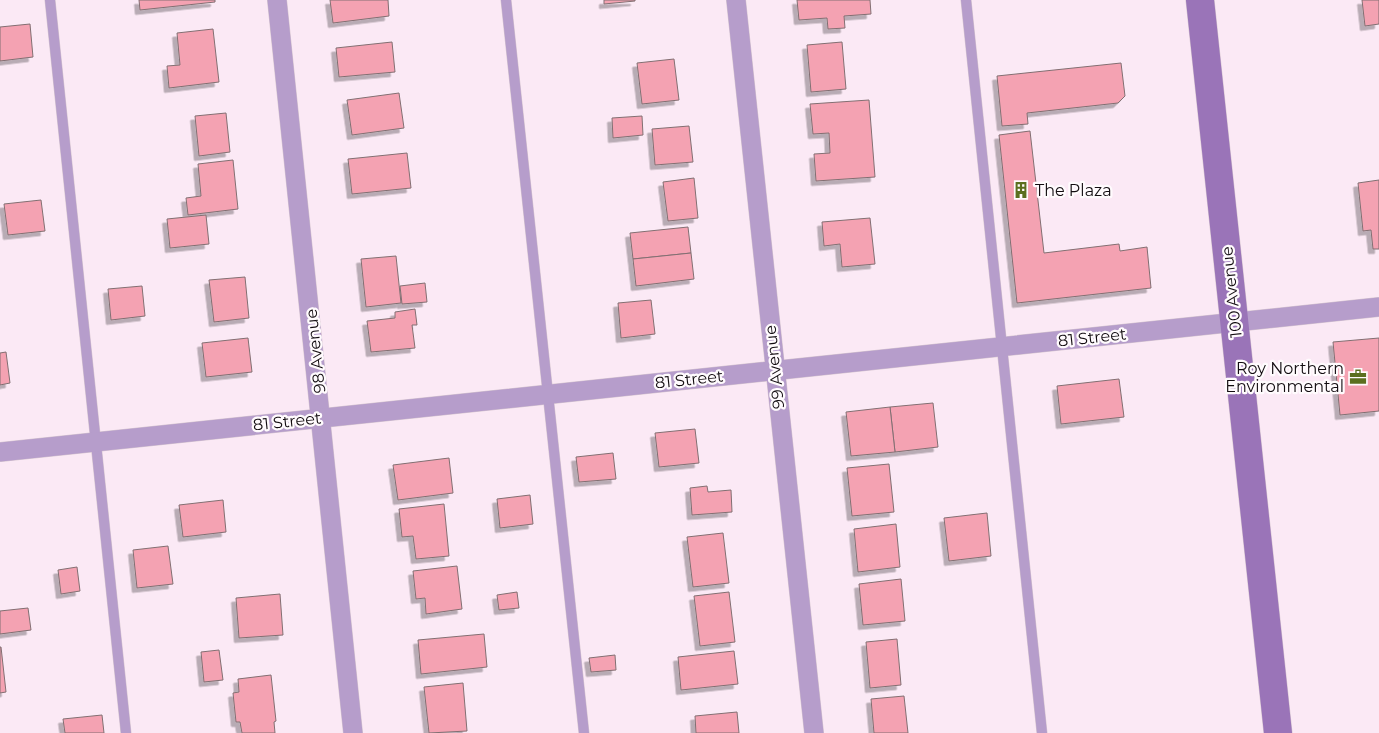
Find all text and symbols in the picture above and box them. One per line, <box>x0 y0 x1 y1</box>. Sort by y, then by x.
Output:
building icon: The Plaza <box>1011 180 1031 200</box>
place label: The Plaza <box>1035 181 1112 200</box>
street label: 100 Avenue <box>1217 245 1246 338</box>
street label: 98 Avenue <box>302 308 329 394</box>
street label: 99 Avenue <box>761 324 788 410</box>
street label: 81 Street <box>1057 324 1128 351</box>
place label: Roy Northern Environmental <box>1225 359 1344 396</box>
street label: 81 Street <box>654 366 725 393</box>
office icon: Roy Northern Environmental <box>1348 367 1368 387</box>
street label: 81 Street <box>252 408 323 435</box>

